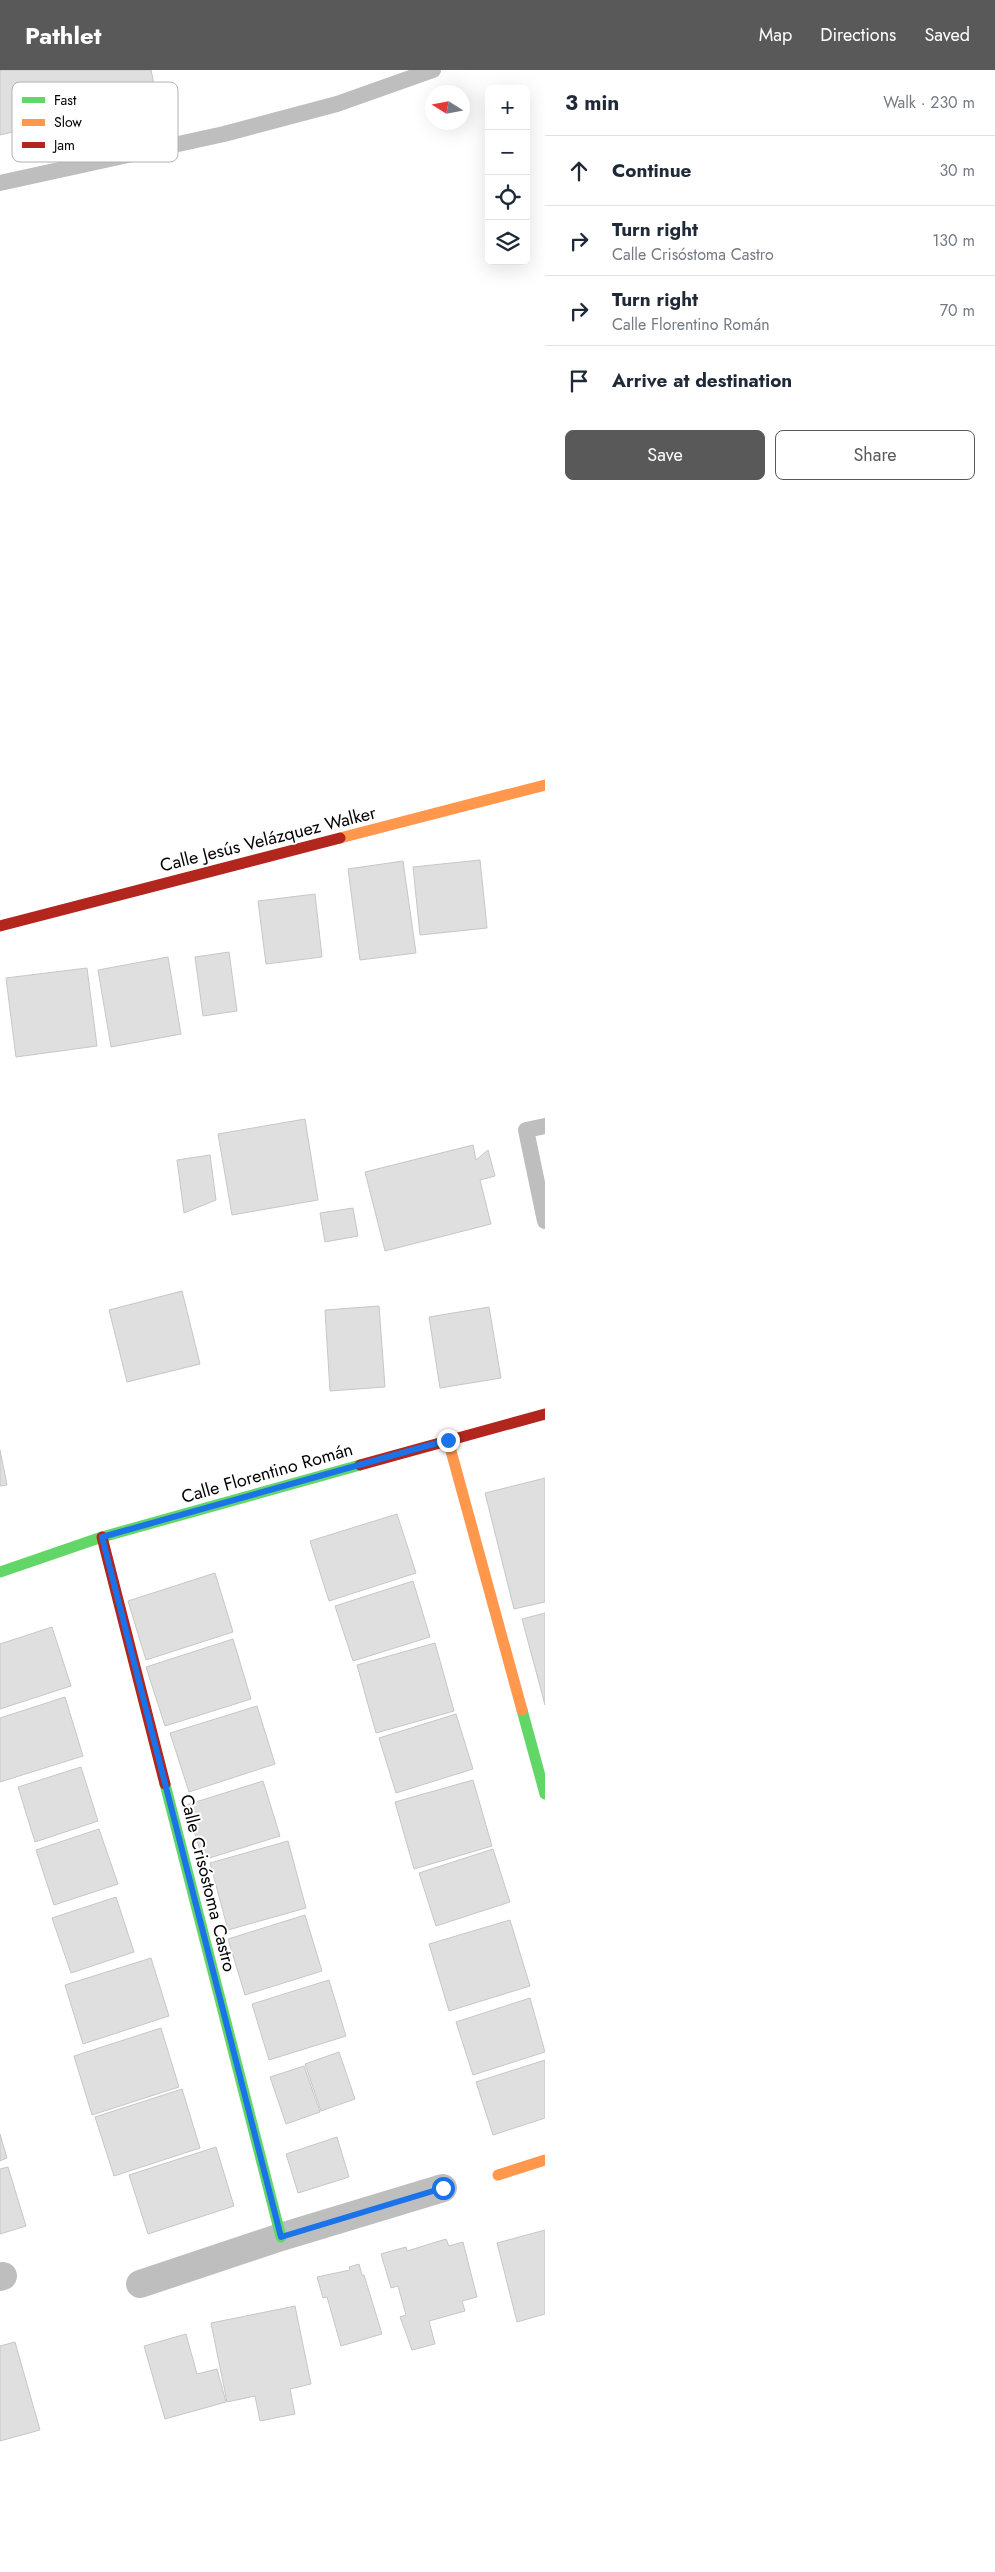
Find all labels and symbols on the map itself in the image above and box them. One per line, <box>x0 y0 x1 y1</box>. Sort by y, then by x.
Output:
legend <box>12 82 178 162</box>
north arrow <box>425 85 470 130</box>
text: Fast <box>54 90 77 110</box>
text: Slow <box>54 112 82 132</box>
text: Jam <box>52 135 75 155</box>
street label: Calle Jesús Velázquez Walker <box>157 799 380 878</box>
route end <box>437 1429 460 1452</box>
street label: Calle Florentino Román <box>178 1436 356 1510</box>
street label: Calle Crisóstoma Castro <box>173 1792 243 1975</box>
route start <box>432 2177 455 2200</box>

